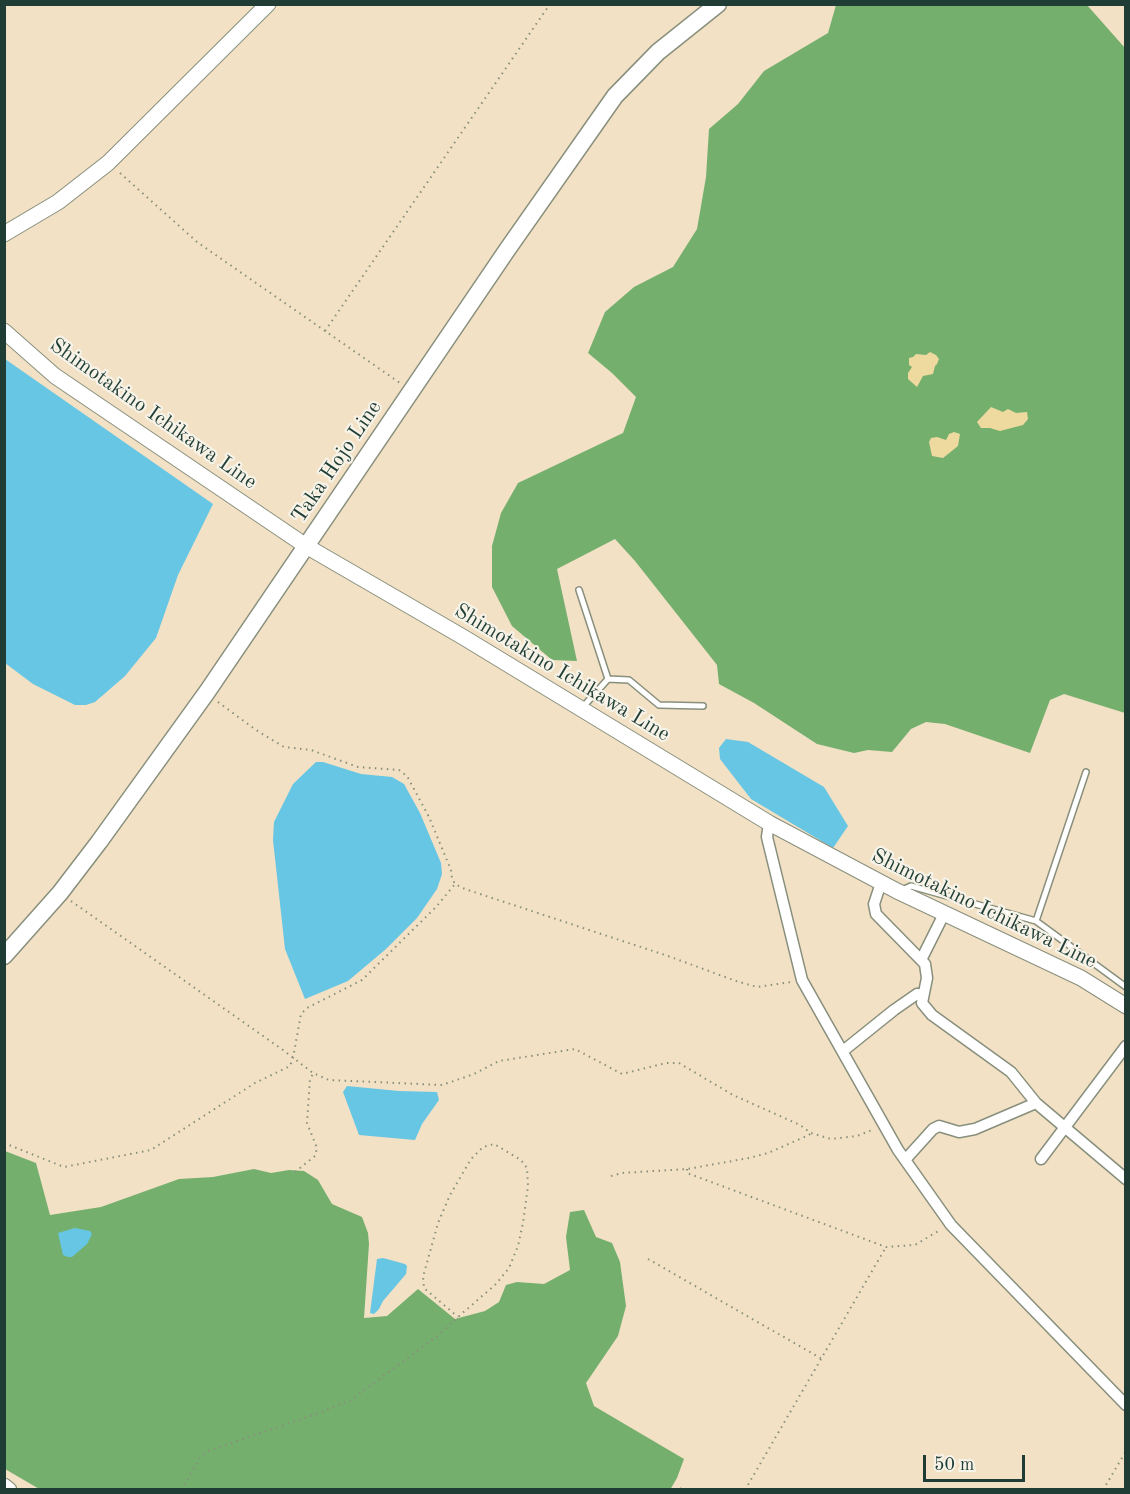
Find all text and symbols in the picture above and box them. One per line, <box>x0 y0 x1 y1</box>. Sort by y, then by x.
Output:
street label: Shimotakino Ichikawa Line <box>45 333 261 495</box>
street label: Taka Hojo Line <box>287 396 387 528</box>
street label: Shimotakino Ichikawa Line <box>450 599 674 747</box>
street label: Shimotakino Ichikawa Line <box>867 844 1101 974</box>
scale bar <box>926 1443 1028 1481</box>
text: 50 m <box>934 1456 974 1474</box>

